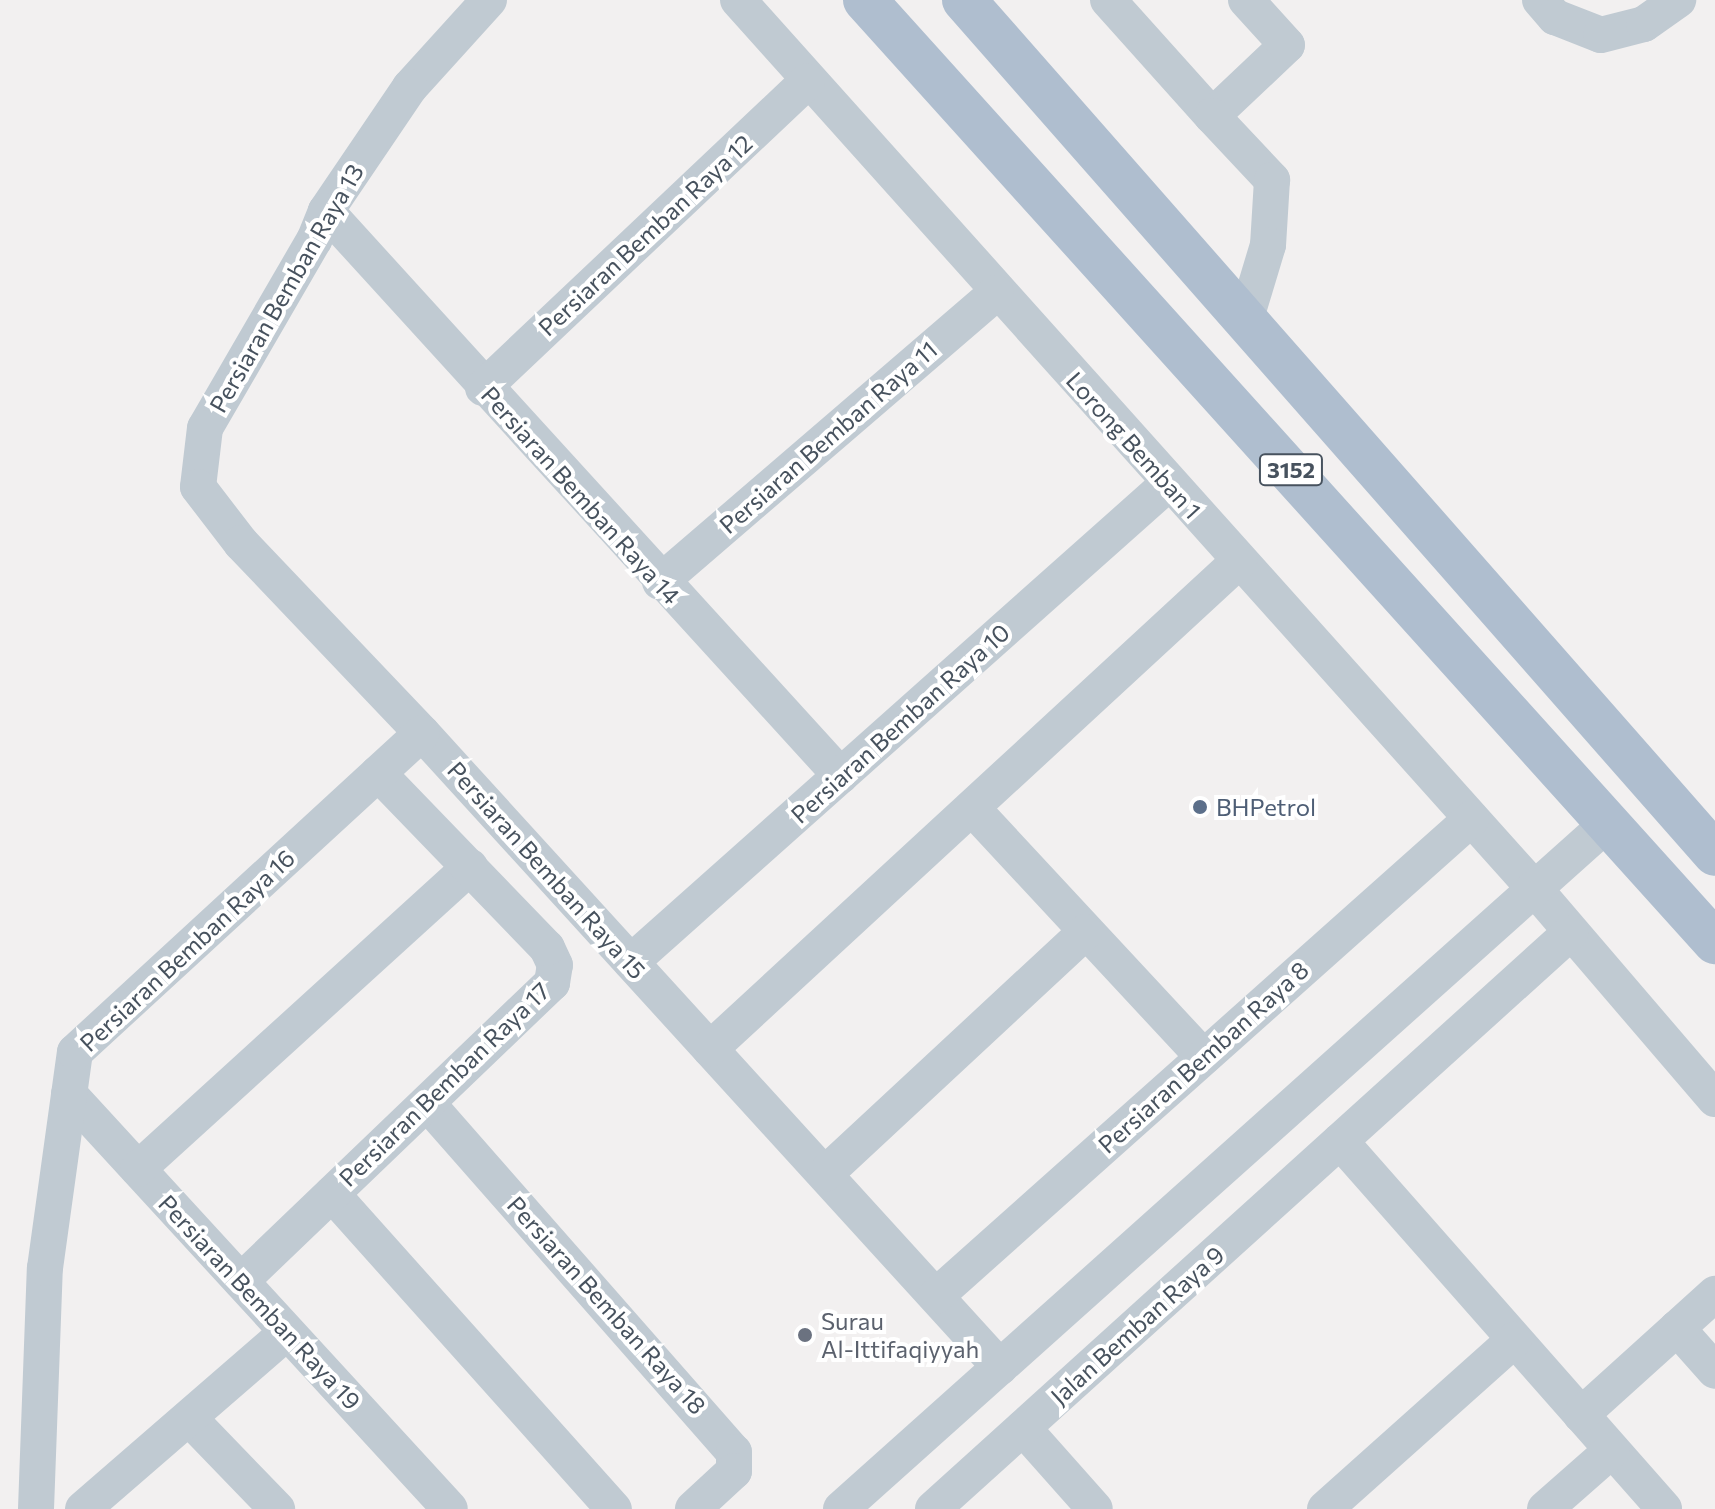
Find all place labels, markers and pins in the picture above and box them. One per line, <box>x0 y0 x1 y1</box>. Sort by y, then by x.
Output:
place label: BHPetrol <box>1216 793 1316 821</box>
marker: BHPetrol <box>1191 798 1209 816</box>
place label: Surau Al-Ittifaqiyyah <box>821 1307 979 1363</box>
marker: Surau Al-Ittifaqiyyah <box>796 1326 814 1344</box>

